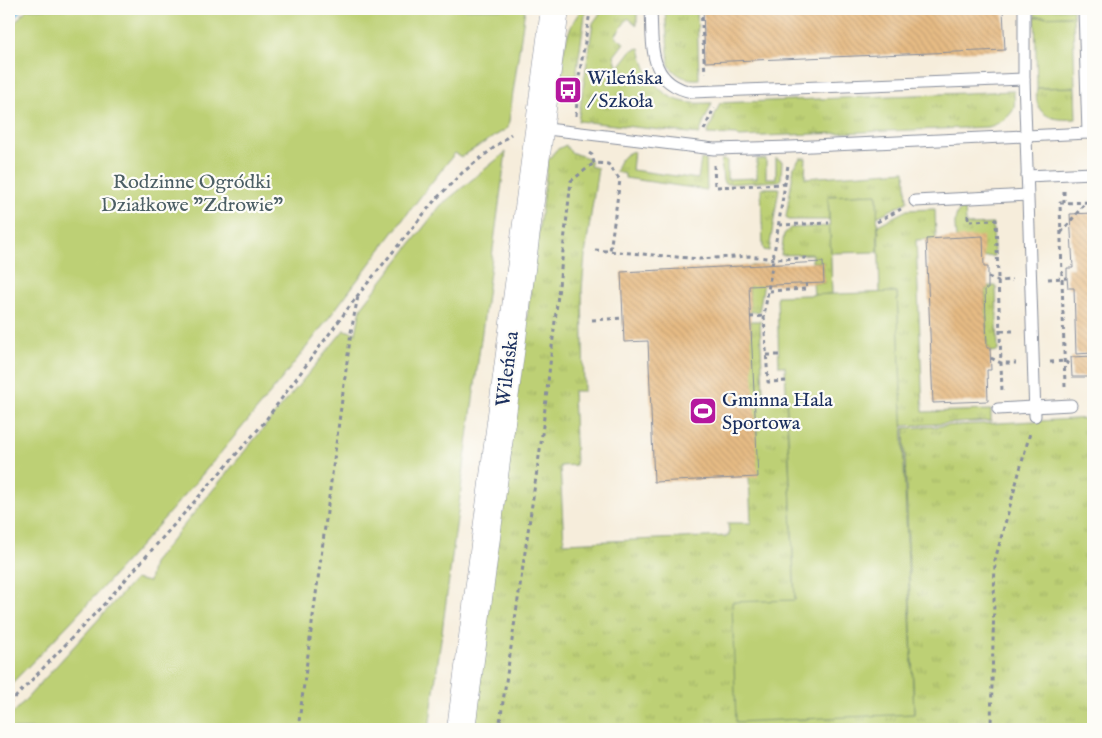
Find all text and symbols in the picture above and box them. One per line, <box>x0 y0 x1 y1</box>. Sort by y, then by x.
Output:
place label: Wileńska / Szkoła <box>587 66 663 114</box>
bus stop icon: Wileńska / Szkoła <box>553 75 583 105</box>
park label: Rodzinne Ogródki Działkowe "Zdrowie" <box>101 170 283 218</box>
street label: Wileńska <box>491 329 525 408</box>
place label: Gminna Hala Sportowa <box>722 388 833 436</box>
sports icon: Gminna Hala Sportowa <box>688 396 718 426</box>

